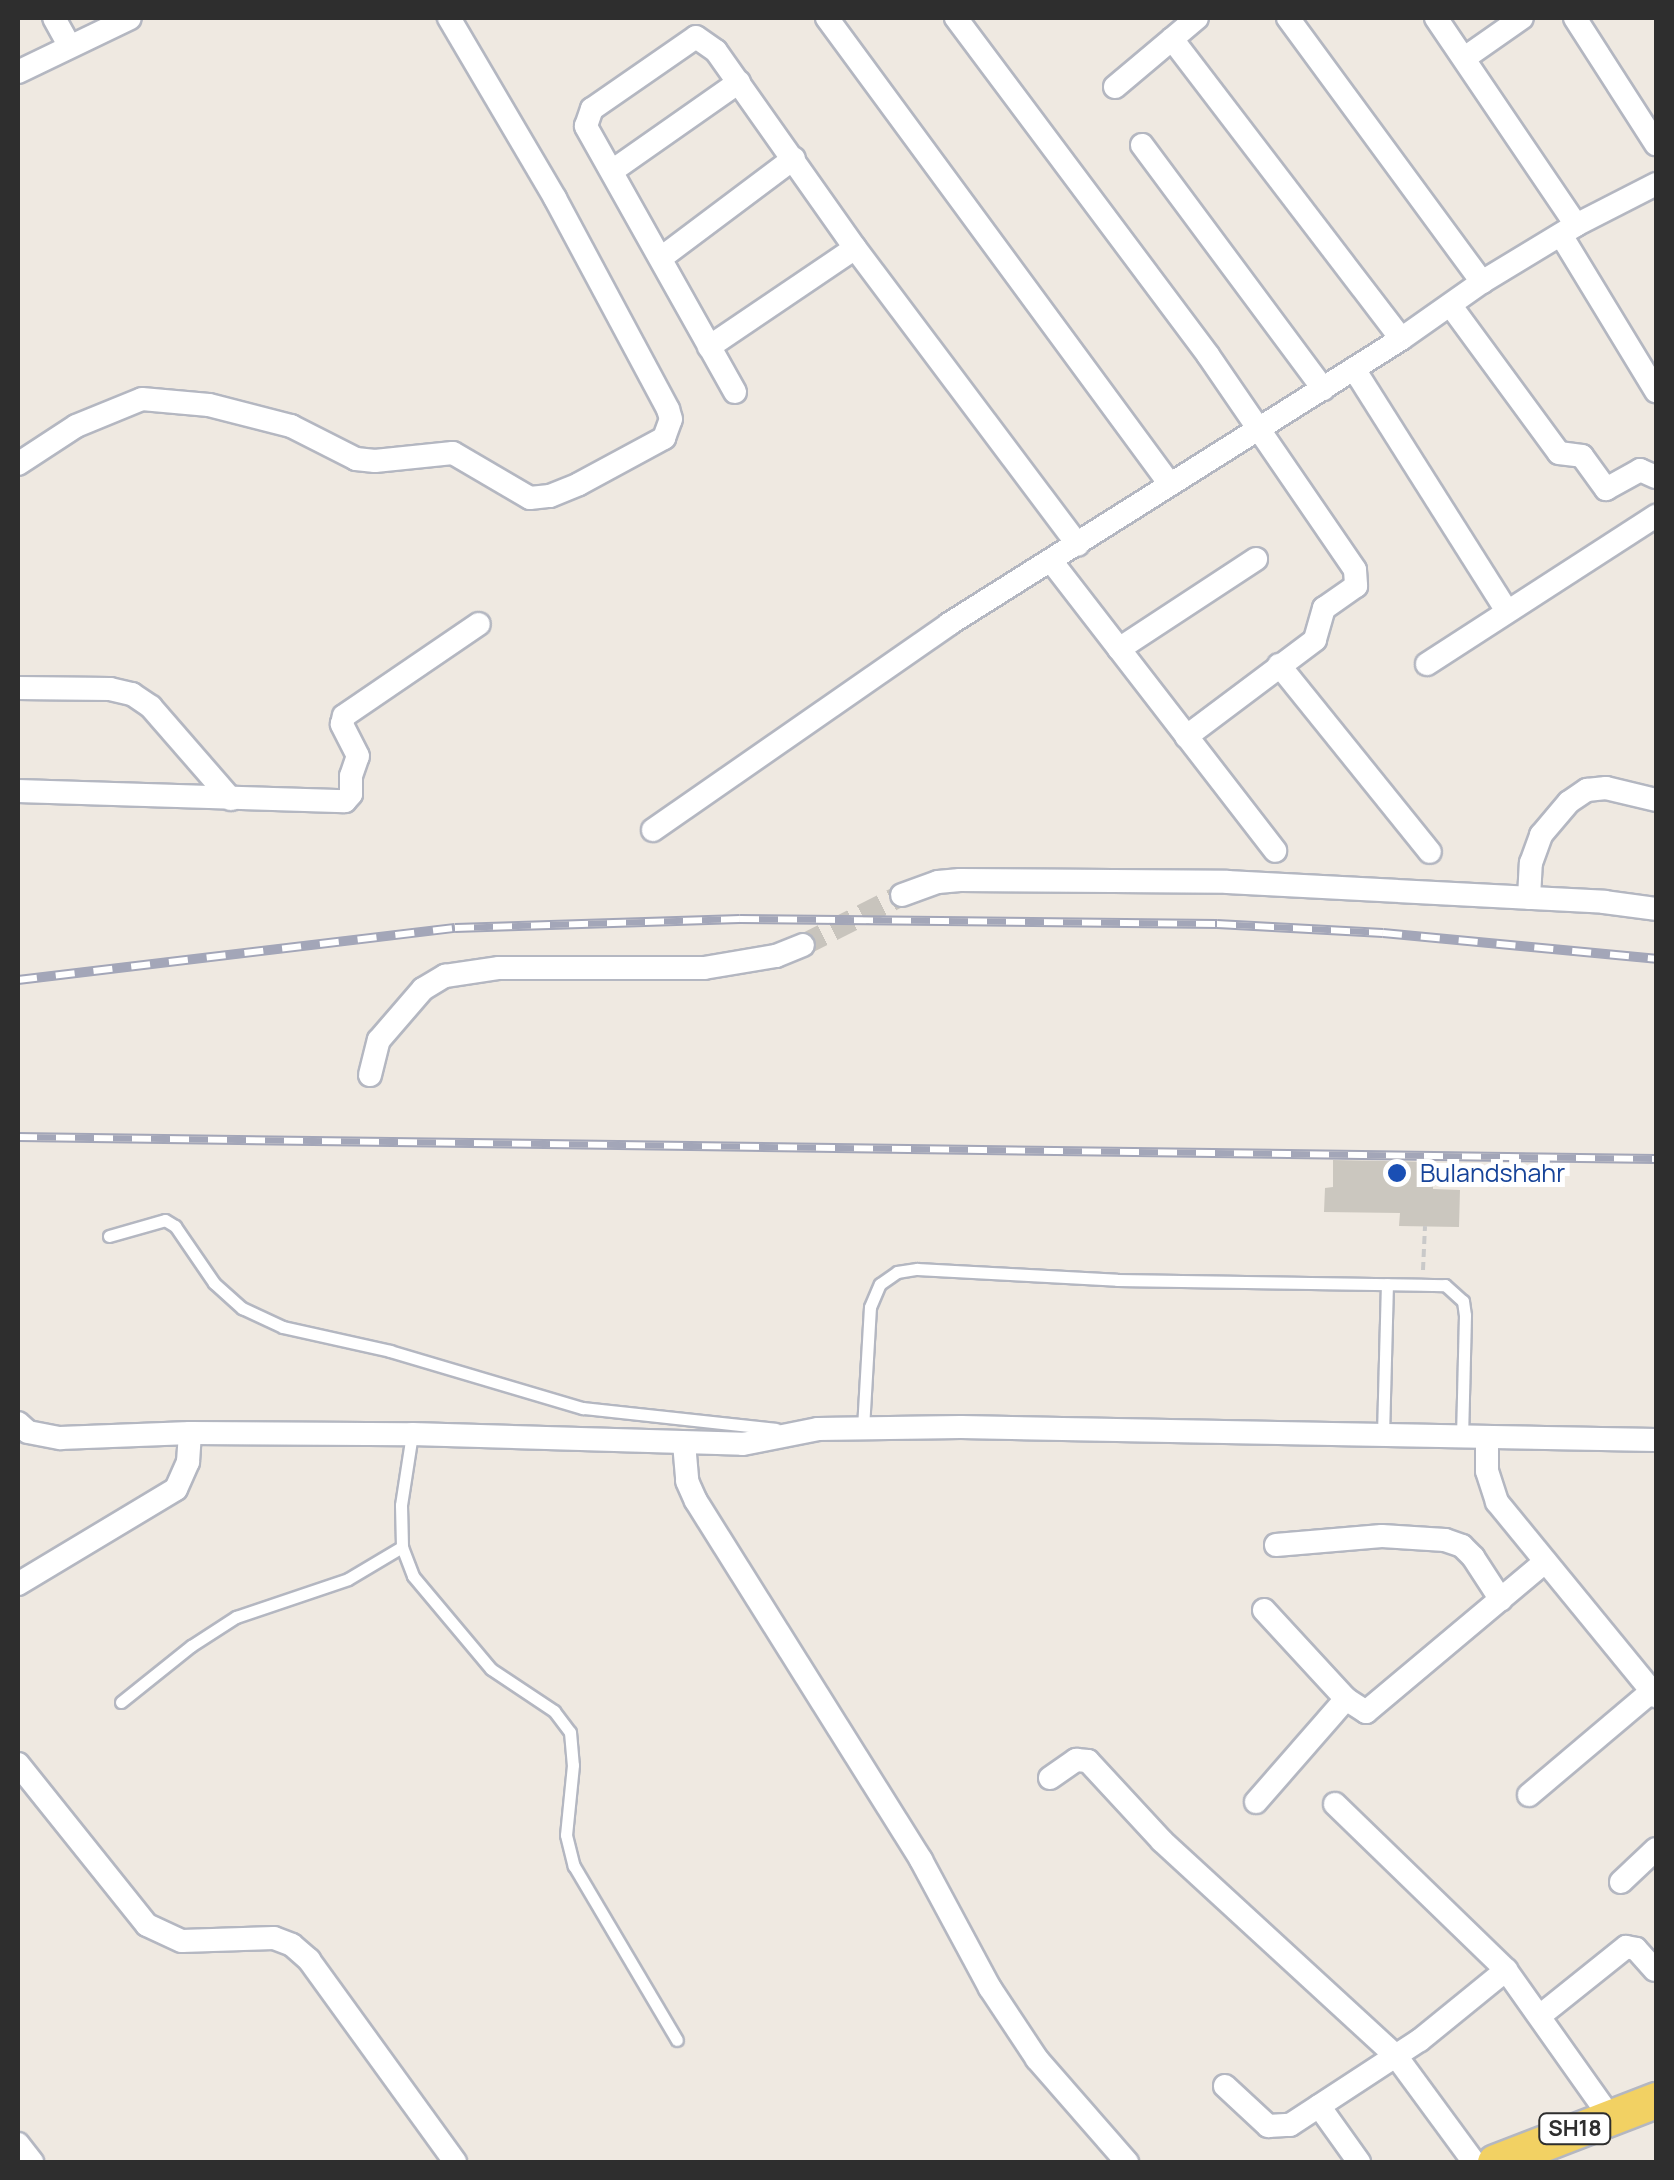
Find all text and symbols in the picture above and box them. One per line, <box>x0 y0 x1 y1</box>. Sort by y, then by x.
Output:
place label: Bulandshahr <box>1420 1158 1565 1188</box>
marker: Bulandshahr <box>1384 1160 1410 1186</box>
road number: SH18 <box>1538 2112 1612 2146</box>

